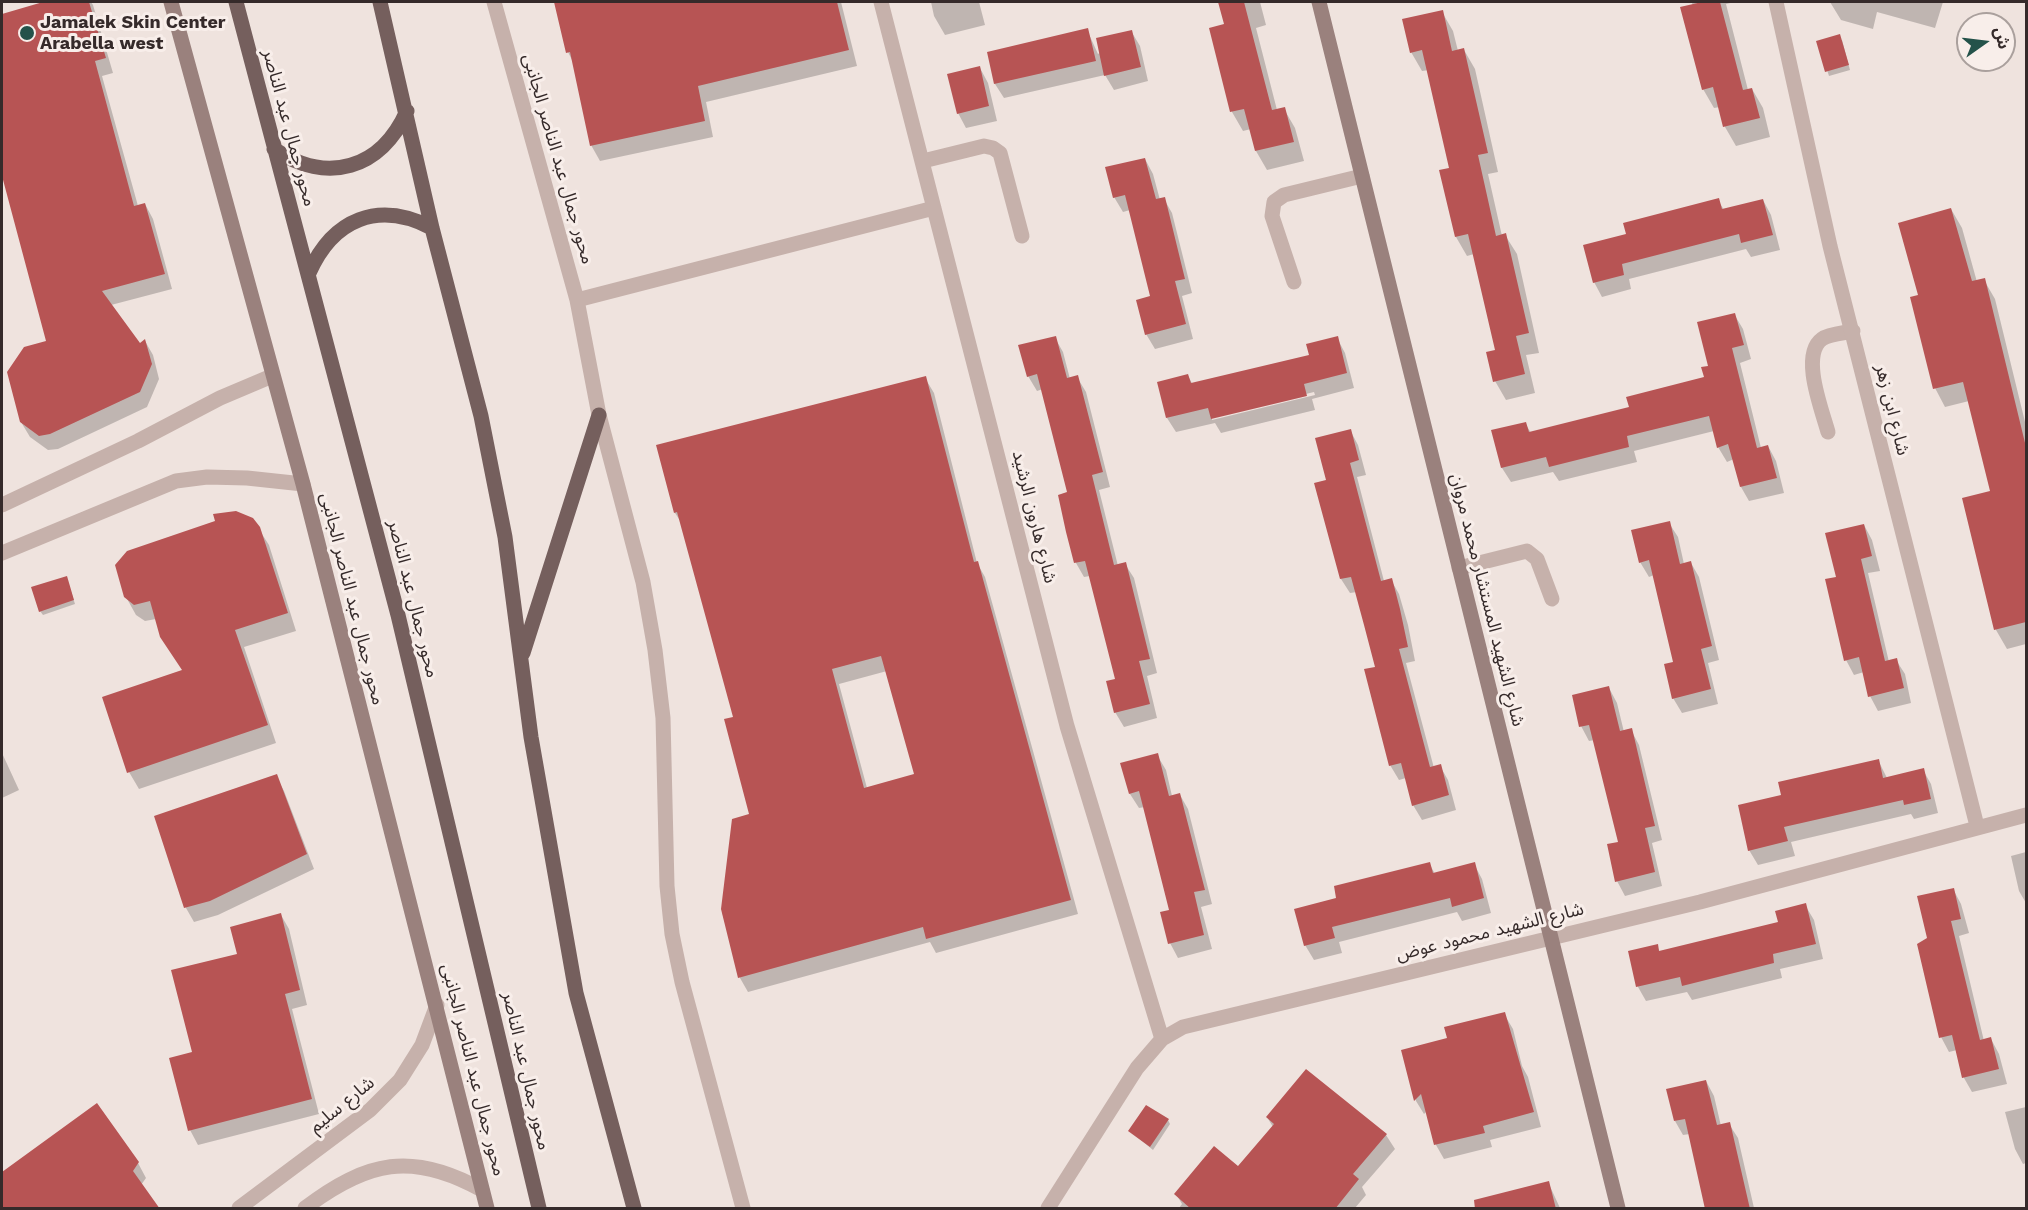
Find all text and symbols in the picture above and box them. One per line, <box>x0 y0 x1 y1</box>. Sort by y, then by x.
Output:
place label: Jamalek Skin Center Arabella west <box>40 12 226 54</box>
north arrow <box>1956 12 2016 72</box>
marker: Jamalek Skin Center Arabella west <box>18 24 36 42</box>
text: ش <box>1990 25 2014 51</box>
street label: محور جمال عبد الناصر <box>258 47 320 209</box>
street label: محور جمال عبد الناصر الجانبى <box>518 51 598 267</box>
street label: شارع ابن زهر <box>1870 362 1914 458</box>
street label: شارع هارون الرشيد <box>1007 448 1061 586</box>
street label: شارع الشهيد المستشار محمد مروان <box>1445 471 1529 729</box>
street label: محور جمال عبد الناصر الجانبى <box>315 491 389 707</box>
street label: محور جمال عبد الناصر <box>383 518 443 680</box>
street label: شارع الشهيد محمود عوض <box>1394 898 1586 966</box>
street label: محور جمال عبد الناصر الجانبى <box>436 962 510 1178</box>
street label: محور جمال عبد الناصر <box>497 990 555 1152</box>
street label: شارع سليم <box>305 1072 379 1138</box>

